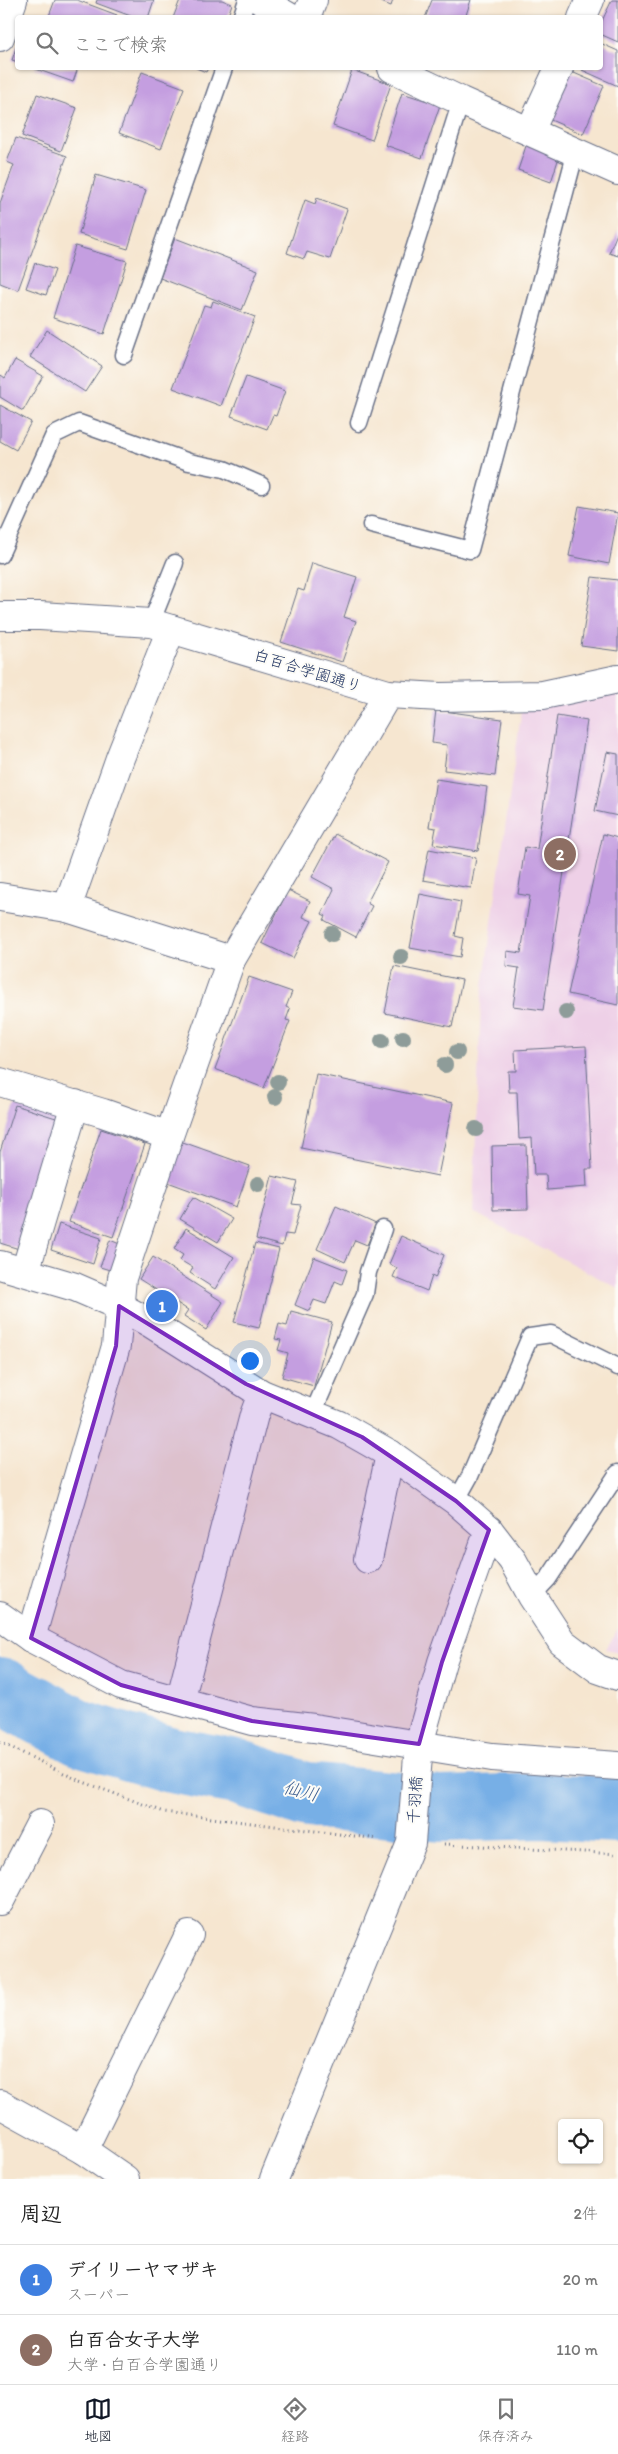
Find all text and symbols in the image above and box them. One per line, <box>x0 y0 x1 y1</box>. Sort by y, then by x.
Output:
search box <box>15 15 603 70</box>
icon: search <box>33 29 61 57</box>
text: ここで検索 <box>73 33 168 56</box>
street label: 白百合学園通り <box>252 645 364 696</box>
pin: 2 <box>544 835 576 873</box>
pin: 1 <box>146 1287 178 1325</box>
your location <box>237 1348 263 1374</box>
street label: 千羽橋 <box>403 1775 426 1825</box>
water label: 仙川 <box>281 1776 321 1806</box>
map controls <box>558 2119 603 2164</box>
button: locate <box>558 2119 603 2164</box>
text: 周辺 <box>20 2201 62 2226</box>
text: 2件 <box>574 2204 598 2223</box>
text: デイリーヤマザキ <box>67 2258 219 2281</box>
text: 1 <box>32 2270 40 2289</box>
text: 20 m <box>563 2270 598 2289</box>
text: スーパー <box>67 2285 130 2304</box>
text: 白百合女子大学 <box>67 2328 200 2351</box>
text: 2 <box>32 2340 40 2359</box>
text: 110 m <box>556 2340 598 2359</box>
text: 大学 · 白百合学園通り <box>67 2355 222 2374</box>
tab: 地図 <box>84 2395 112 2445</box>
tab: 経路 <box>281 2395 309 2445</box>
tab: 保存済み <box>478 2395 534 2445</box>

